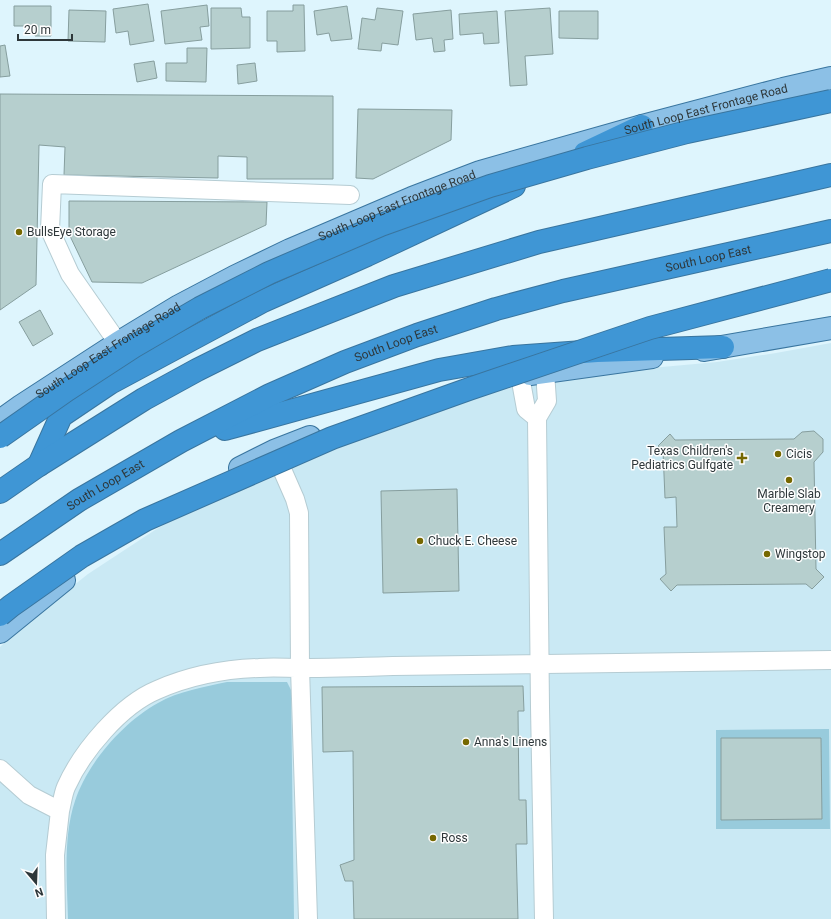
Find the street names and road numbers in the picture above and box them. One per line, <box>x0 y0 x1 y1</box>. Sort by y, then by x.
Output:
street label: South Loop East Frontage Road <box>623 81 789 138</box>
street label: South Loop East Frontage Road <box>316 167 478 244</box>
street label: South Loop East <box>664 242 753 275</box>
street label: South Loop East Frontage Road <box>33 300 183 402</box>
street label: South Loop East <box>352 322 439 365</box>
street label: South Loop East <box>64 457 147 513</box>

